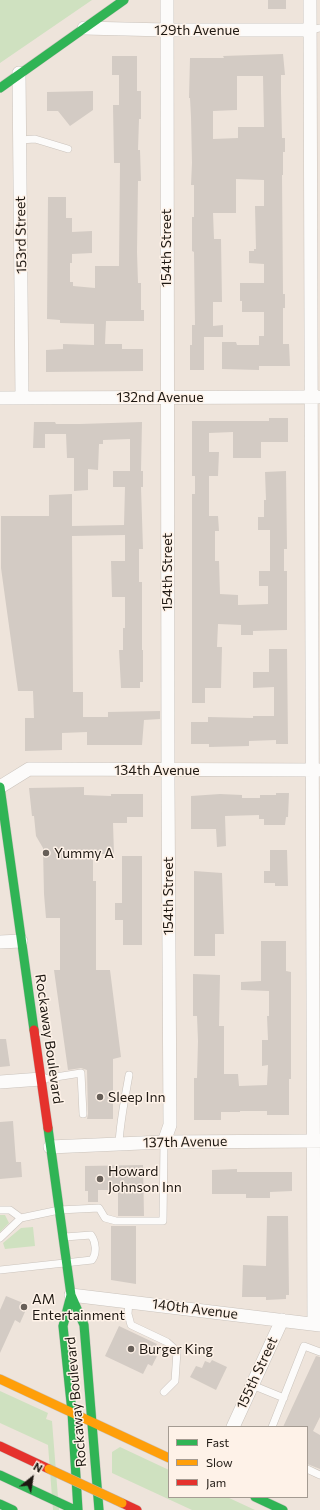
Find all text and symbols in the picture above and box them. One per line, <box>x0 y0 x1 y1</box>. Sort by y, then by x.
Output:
street label: 129th Avenue <box>154 22 240 38</box>
street label: 153rd Street <box>12 196 30 274</box>
street label: 154th Street <box>158 209 174 287</box>
street label: 132nd Avenue <box>116 389 204 405</box>
street label: 154th Street <box>159 533 175 611</box>
street label: 134th Avenue <box>114 762 200 778</box>
place label: Yummy A <box>54 845 114 861</box>
marker: Yummy A <box>41 848 51 858</box>
street label: 154th Street <box>160 857 176 935</box>
street label: Rockaway Boulevard <box>32 973 66 1105</box>
place label: Sleep Inn <box>108 1089 165 1105</box>
marker: Sleep Inn <box>95 1092 105 1102</box>
street label: 137th Avenue <box>143 1133 227 1151</box>
place label: Howard Johnson Inn <box>108 1163 182 1196</box>
marker: Howard Johnson Inn <box>95 1174 105 1184</box>
place label: AM Entertainment <box>32 1291 125 1324</box>
street label: 140th Avenue <box>151 1295 239 1323</box>
marker: AM Entertainment <box>19 1302 29 1312</box>
street label: 155th Street <box>233 1334 281 1412</box>
street label: Rockaway Boulevard <box>62 1336 90 1468</box>
place label: Burger King <box>139 1341 213 1357</box>
marker: Burger King <box>126 1344 136 1354</box>
legend <box>168 1426 308 1498</box>
text: Fast <box>206 1435 229 1449</box>
text: Slow <box>206 1455 233 1469</box>
north arrow <box>12 1458 52 1498</box>
text: N <box>31 1459 45 1475</box>
text: Jam <box>206 1475 226 1489</box>

